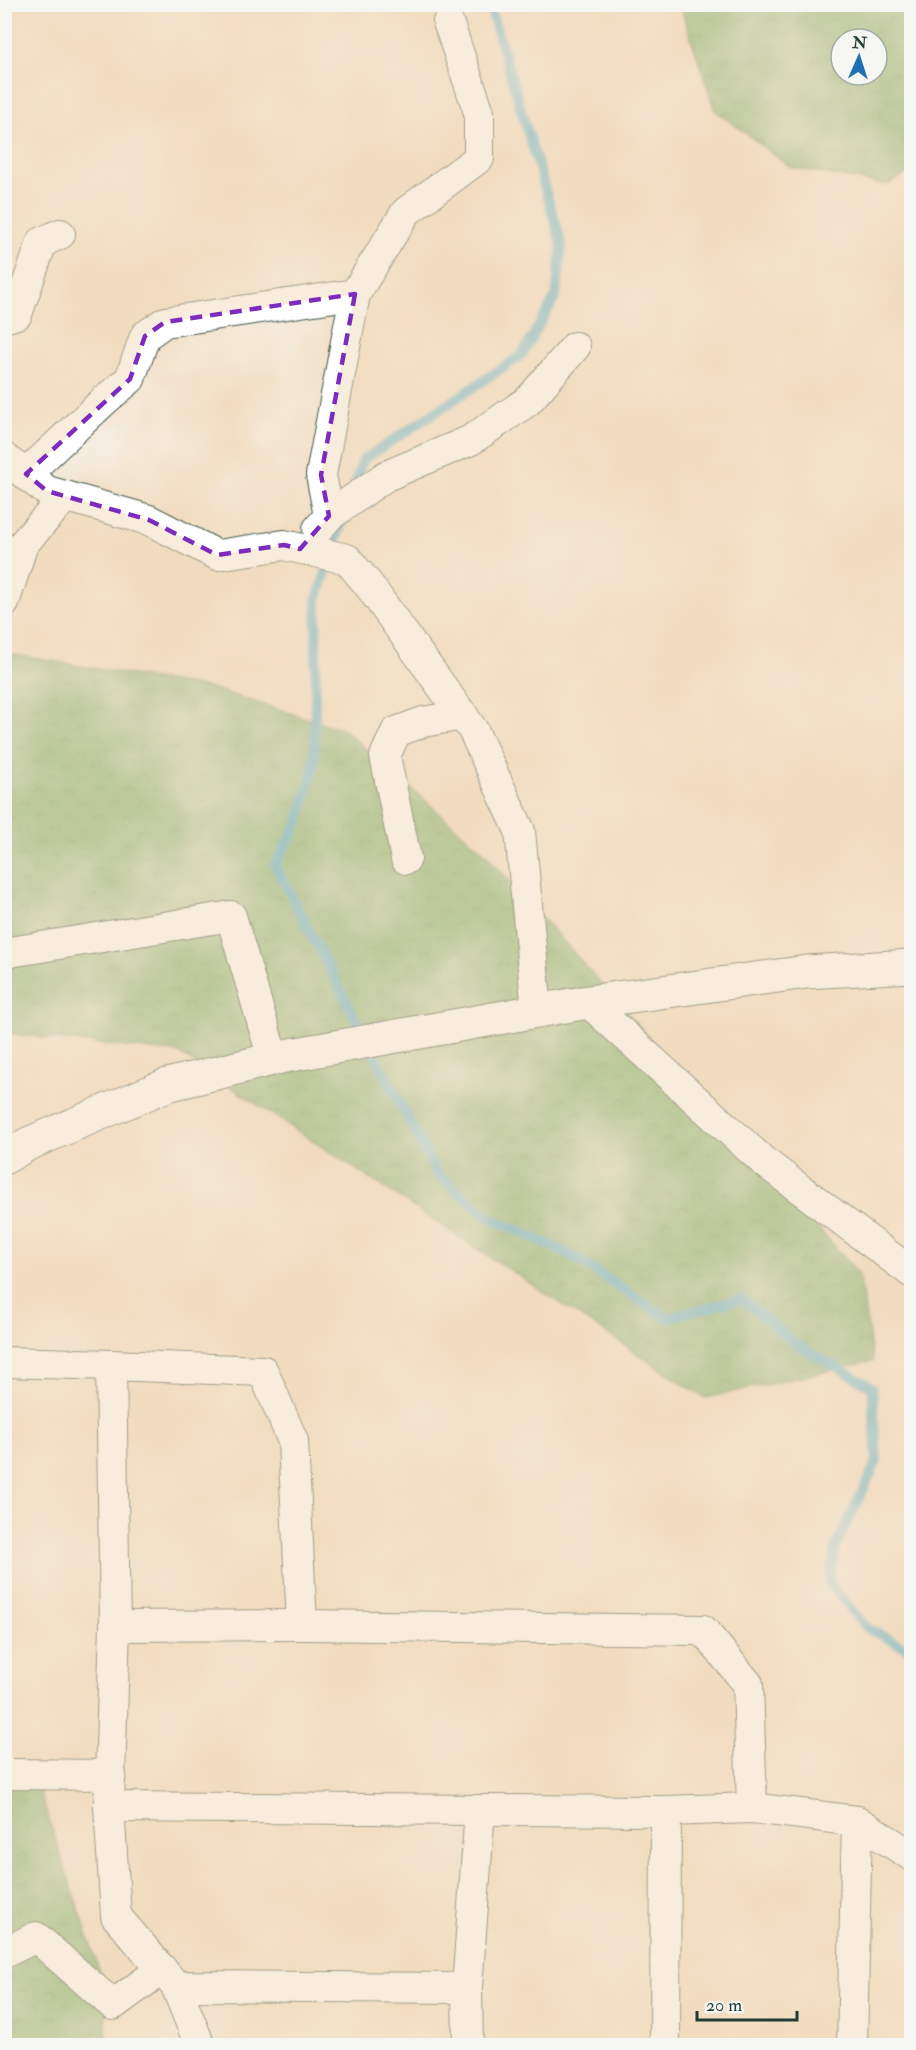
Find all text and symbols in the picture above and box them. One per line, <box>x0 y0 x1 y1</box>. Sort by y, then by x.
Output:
north arrow <box>829 27 889 87</box>
text: N <box>851 33 868 53</box>
scale bar <box>697 1984 798 2022</box>
text: 20 m <box>706 1994 742 2017</box>

